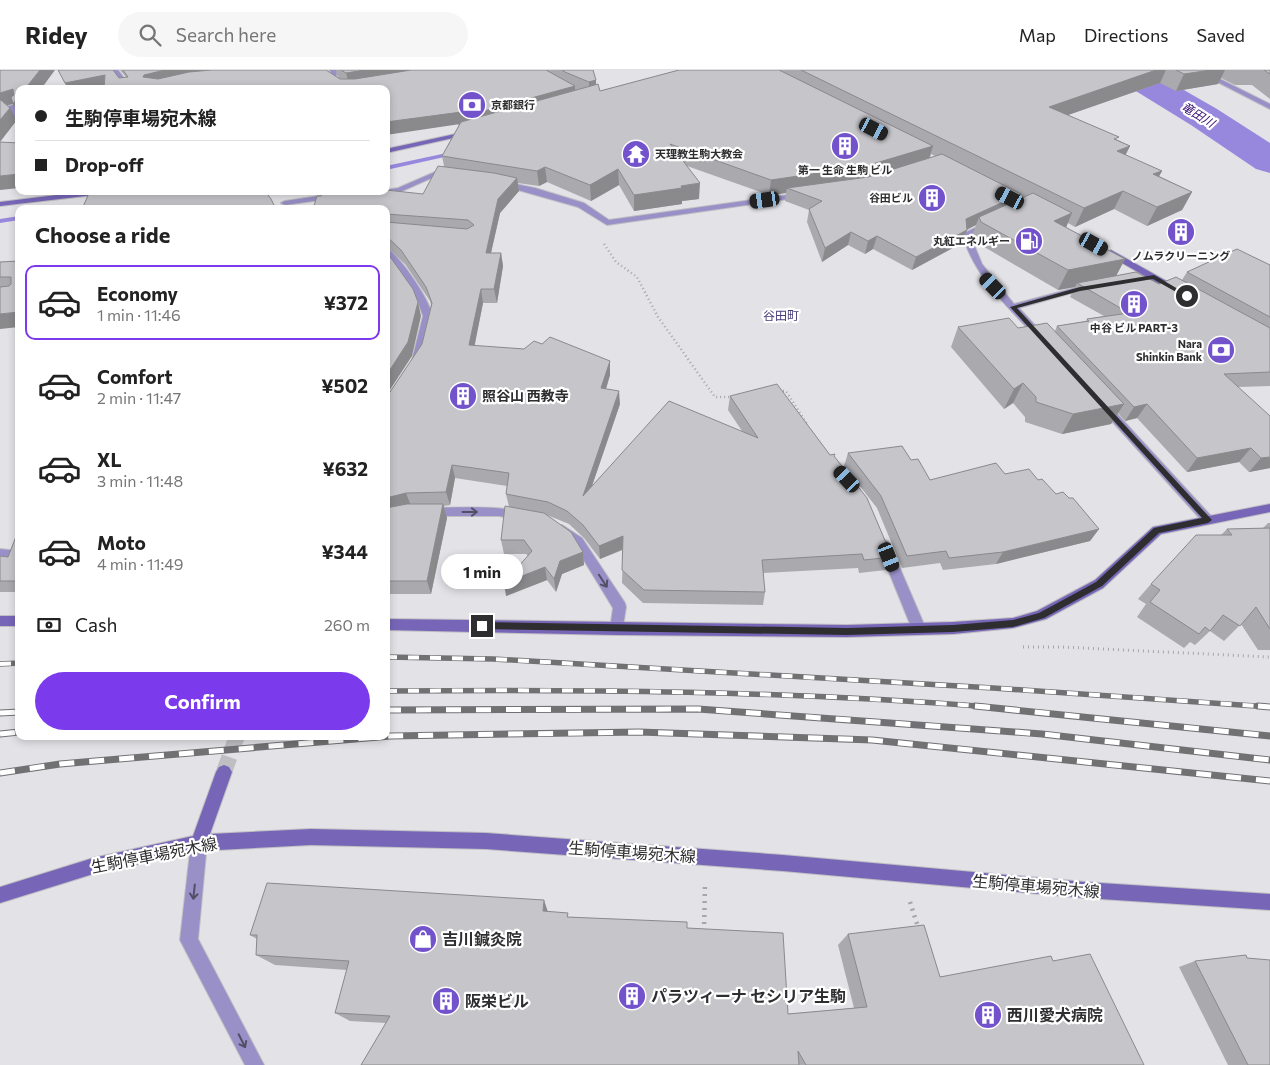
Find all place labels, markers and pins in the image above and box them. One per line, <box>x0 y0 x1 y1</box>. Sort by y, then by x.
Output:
bank icon: 京都銀行 <box>457 90 487 120</box>
place label: 京都銀行 <box>491 98 535 111</box>
building icon: 第一 生命 生駒 ビル <box>830 131 860 161</box>
temple icon: 天理教生駒大教会 <box>621 139 651 169</box>
place label: 天理教生駒大教会 <box>655 147 743 160</box>
place label: 第一 生命 生駒 ビル <box>798 163 892 176</box>
building icon: 谷田ビル <box>917 183 947 213</box>
place label: 谷田ビル <box>869 191 913 204</box>
building icon: ノムラクリーニング <box>1166 217 1196 247</box>
fuel station icon: 丸紅エネルギー <box>1014 226 1044 256</box>
place label: 丸紅エネルギー <box>933 234 1010 247</box>
place label: ノムラクリーニング <box>1132 249 1230 262</box>
building icon: 中谷 ビル PART-3 <box>1119 289 1149 319</box>
place label: 中谷 ビル PART-3 <box>1090 321 1178 334</box>
bank icon: Nara Shinkin Bank <box>1206 335 1236 365</box>
place label: Nara Shinkin Bank <box>1136 337 1203 363</box>
building icon: 照谷山 西教寺 <box>448 381 478 411</box>
place label: 照谷山 西教寺 <box>482 387 569 404</box>
shop icon: 吉川鍼灸院 <box>408 924 438 954</box>
place label: 吉川鍼灸院 <box>442 929 522 948</box>
building icon: パラツィーナ セシリア生駒 <box>617 981 647 1011</box>
building icon: 阪栄ビル <box>431 986 461 1016</box>
place label: パラツィーナ セシリア生駒 <box>651 986 846 1005</box>
place label: 阪栄ビル <box>465 991 529 1010</box>
building icon: 西川愛犬病院 <box>973 1000 1003 1030</box>
place label: 西川愛犬病院 <box>1007 1005 1103 1024</box>

